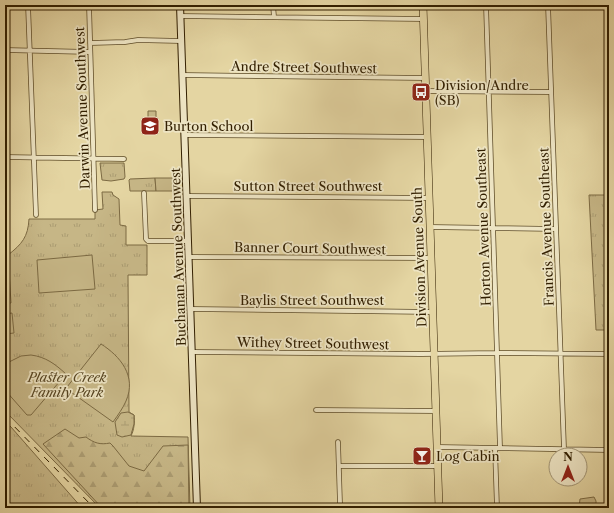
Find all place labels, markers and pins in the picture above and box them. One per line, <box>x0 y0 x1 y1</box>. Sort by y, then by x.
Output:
place label: Division/Andre (SB) <box>435 77 529 108</box>
bus stop icon: Division/Andre (SB) <box>410 81 432 103</box>
school or university icon: Burton School <box>139 115 161 137</box>
place label: Burton School <box>164 118 253 134</box>
bar icon: Log Cabin <box>411 445 433 467</box>
place label: Log Cabin <box>436 448 500 464</box>

